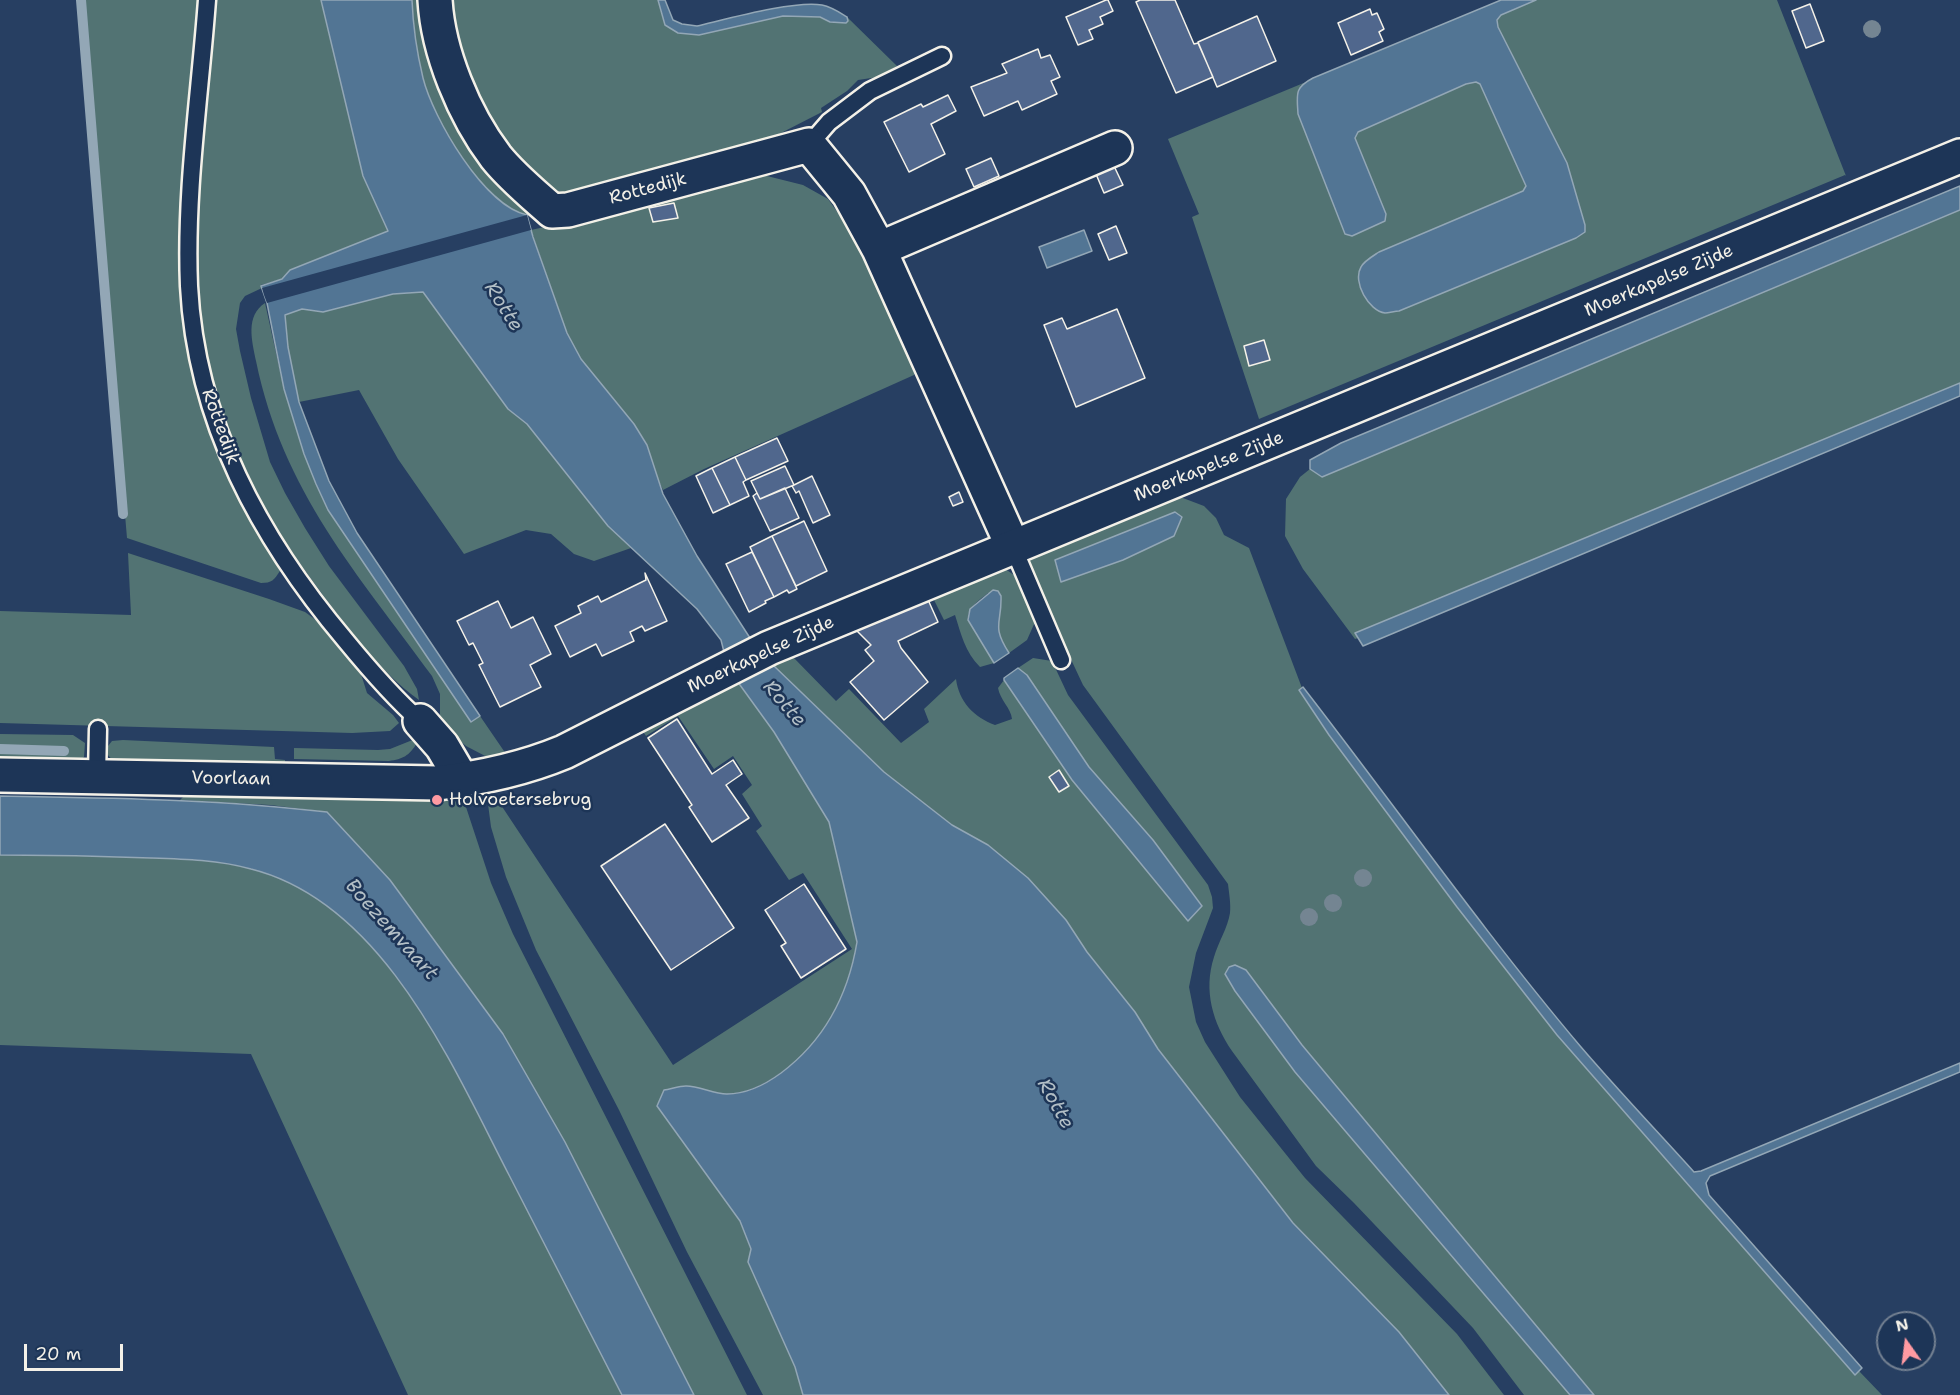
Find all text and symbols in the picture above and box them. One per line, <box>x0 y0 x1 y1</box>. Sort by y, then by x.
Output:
street label: Rottedijk <box>607 168 689 210</box>
street label: Moerkapelse Zijde <box>1581 240 1737 322</box>
water label: Rotte <box>479 278 527 336</box>
street label: Rottedijk <box>196 386 244 468</box>
street label: Moerkapelse Zijde <box>1131 427 1287 507</box>
street label: Moerkapelse Zijde <box>684 612 838 698</box>
water label: Rotte <box>757 676 811 732</box>
street label: Voorlaan <box>191 768 271 790</box>
place label: Holvoetersebrug <box>449 789 592 811</box>
marker: Holvoetersebrug <box>430 793 444 807</box>
water label: Boezemvaart <box>339 875 443 985</box>
water label: Rotte <box>1031 1075 1079 1133</box>
north arrow <box>1876 1311 1936 1371</box>
text: N <box>1893 1313 1911 1337</box>
scale bar <box>27 1332 126 1370</box>
text: 20 m <box>35 1342 81 1366</box>

